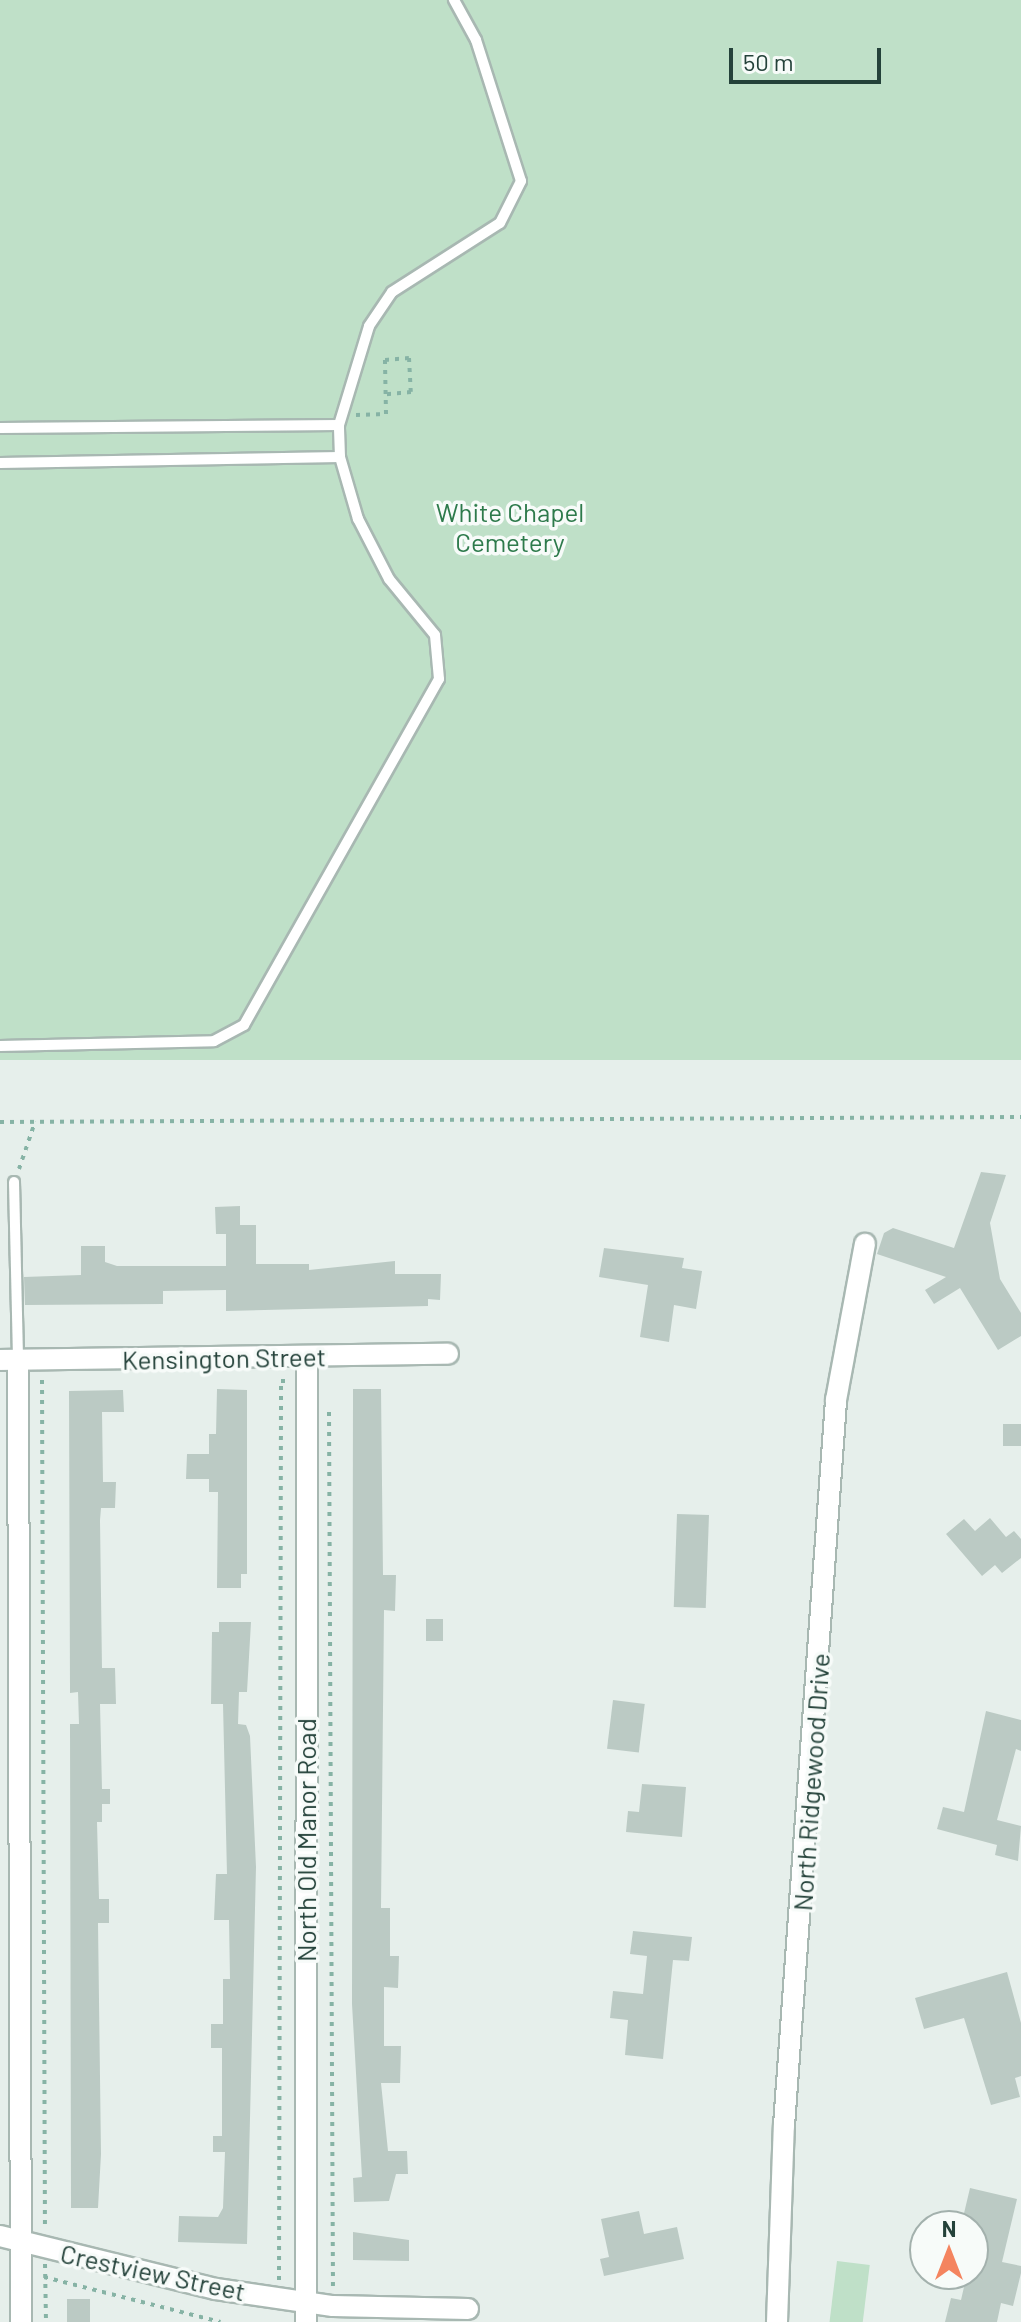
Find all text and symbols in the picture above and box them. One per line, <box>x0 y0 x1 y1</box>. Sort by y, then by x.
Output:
scale bar <box>733 32 885 82</box>
text: 50 m <box>743 47 794 76</box>
park label: White Chapel Cemetery <box>436 496 584 558</box>
street label: Kensington Street <box>122 1341 326 1375</box>
street label: North Ridgewood Drive <box>786 1652 836 1912</box>
street label: North Old Manor Road <box>290 1718 322 1962</box>
north arrow <box>909 2210 989 2290</box>
text: N <box>942 2215 956 2241</box>
street label: Crestview Street <box>58 2237 248 2307</box>

